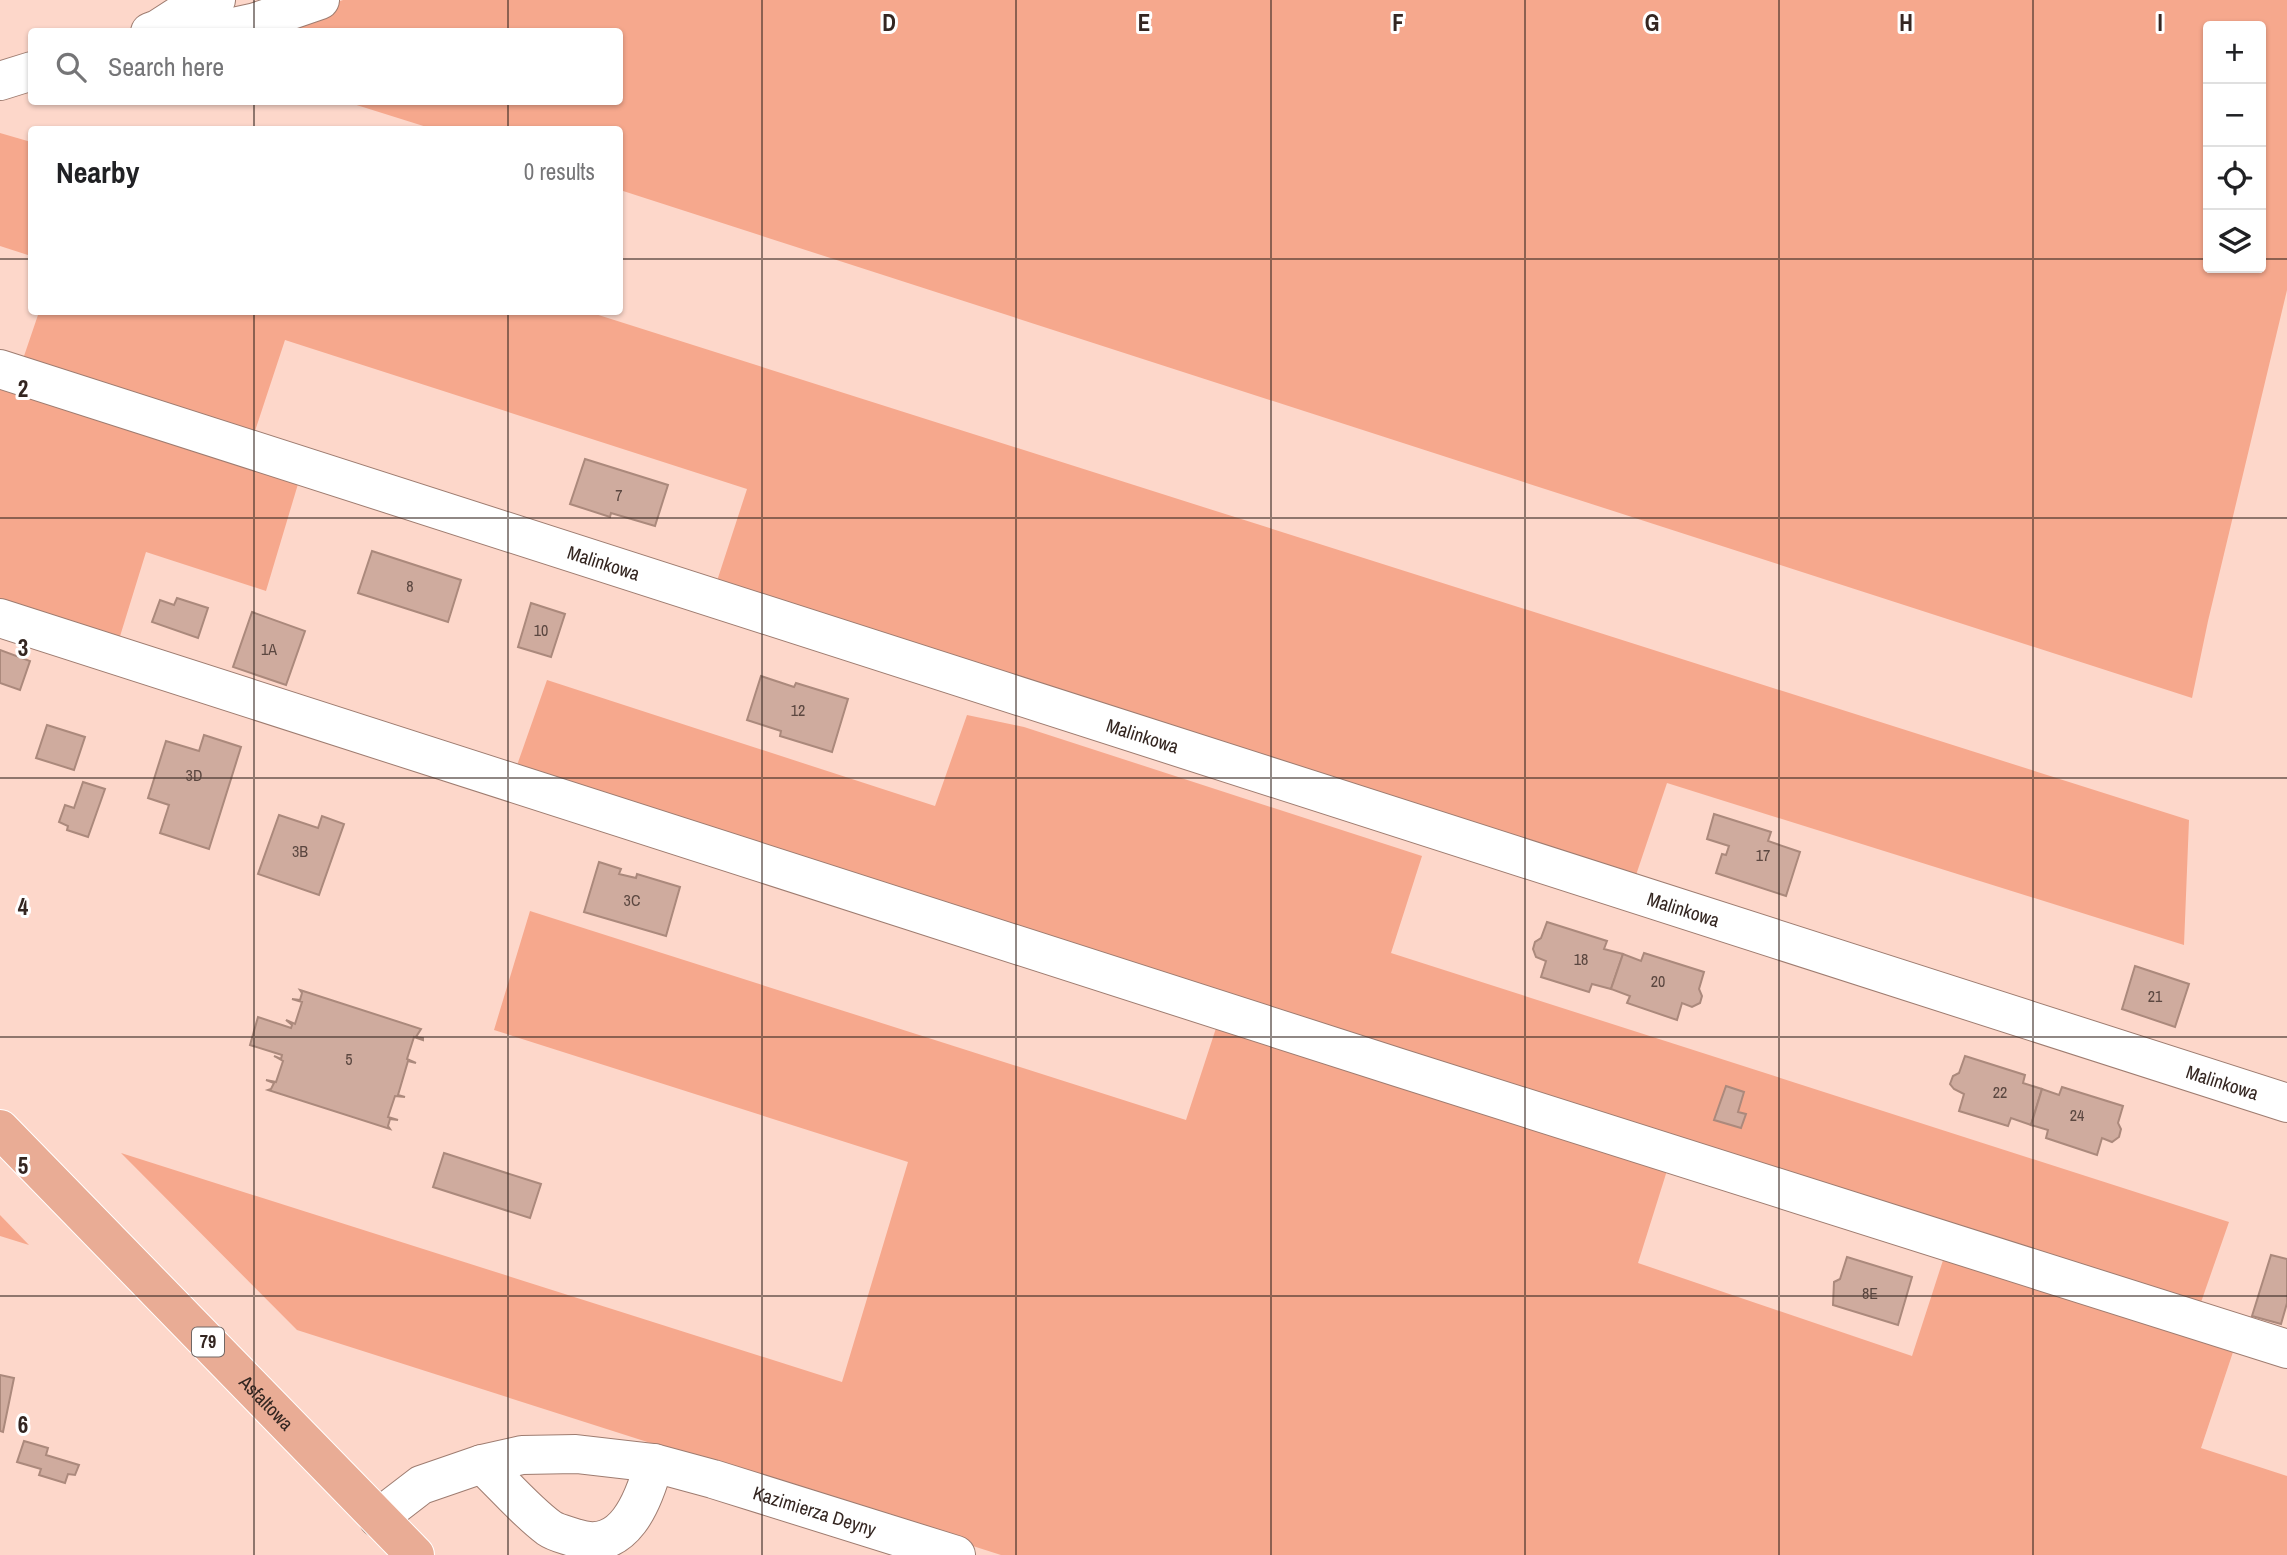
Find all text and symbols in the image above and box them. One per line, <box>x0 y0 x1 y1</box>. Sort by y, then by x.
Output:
text: D <box>882 7 896 38</box>
text: E <box>1138 7 1150 38</box>
text: F <box>1392 7 1404 38</box>
text: G <box>1645 7 1659 38</box>
text: H <box>1899 7 1913 38</box>
text: I <box>2157 7 2163 38</box>
map controls <box>2203 21 2266 273</box>
button: + <box>2203 21 2266 84</box>
search box <box>28 28 623 105</box>
icon: search <box>52 48 90 86</box>
text: Search here <box>108 49 224 84</box>
button: − <box>2203 84 2266 147</box>
button: locate <box>2203 147 2266 210</box>
text: Nearby <box>56 152 139 192</box>
text: 0 results <box>524 156 595 187</box>
button: layers <box>2203 210 2266 273</box>
text: 2 <box>18 373 28 404</box>
house number: 7 <box>615 484 623 506</box>
street label: Malinkowa <box>564 539 643 587</box>
house number: 8 <box>406 575 414 597</box>
house number: 10 <box>534 619 548 641</box>
text: 3 <box>18 632 28 663</box>
house number: 1A <box>261 638 277 660</box>
house number: 12 <box>791 699 805 721</box>
street label: Malinkowa <box>1103 712 1182 760</box>
house number: 3D <box>186 764 202 786</box>
house number: 3B <box>292 840 308 862</box>
house number: 17 <box>1756 844 1770 866</box>
street label: Malinkowa <box>1644 886 1723 933</box>
house number: 3C <box>624 889 640 911</box>
text: 4 <box>18 891 29 922</box>
house number: 18 <box>1574 948 1588 970</box>
house number: 20 <box>1651 970 1665 992</box>
house number: 21 <box>2148 985 2163 1007</box>
house number: 5 <box>345 1048 353 1070</box>
street label: Malinkowa <box>2183 1058 2262 1106</box>
house number: 22 <box>1993 1081 2007 1103</box>
house number: 24 <box>2070 1104 2084 1126</box>
text: 5 <box>18 1150 28 1181</box>
house number: 8E <box>1862 1282 1878 1304</box>
road number: 79 <box>192 1328 224 1357</box>
street label: Asfaltowa <box>233 1369 300 1436</box>
text: 6 <box>18 1409 28 1440</box>
street label: Kazimierza Deyny <box>750 1479 880 1542</box>

